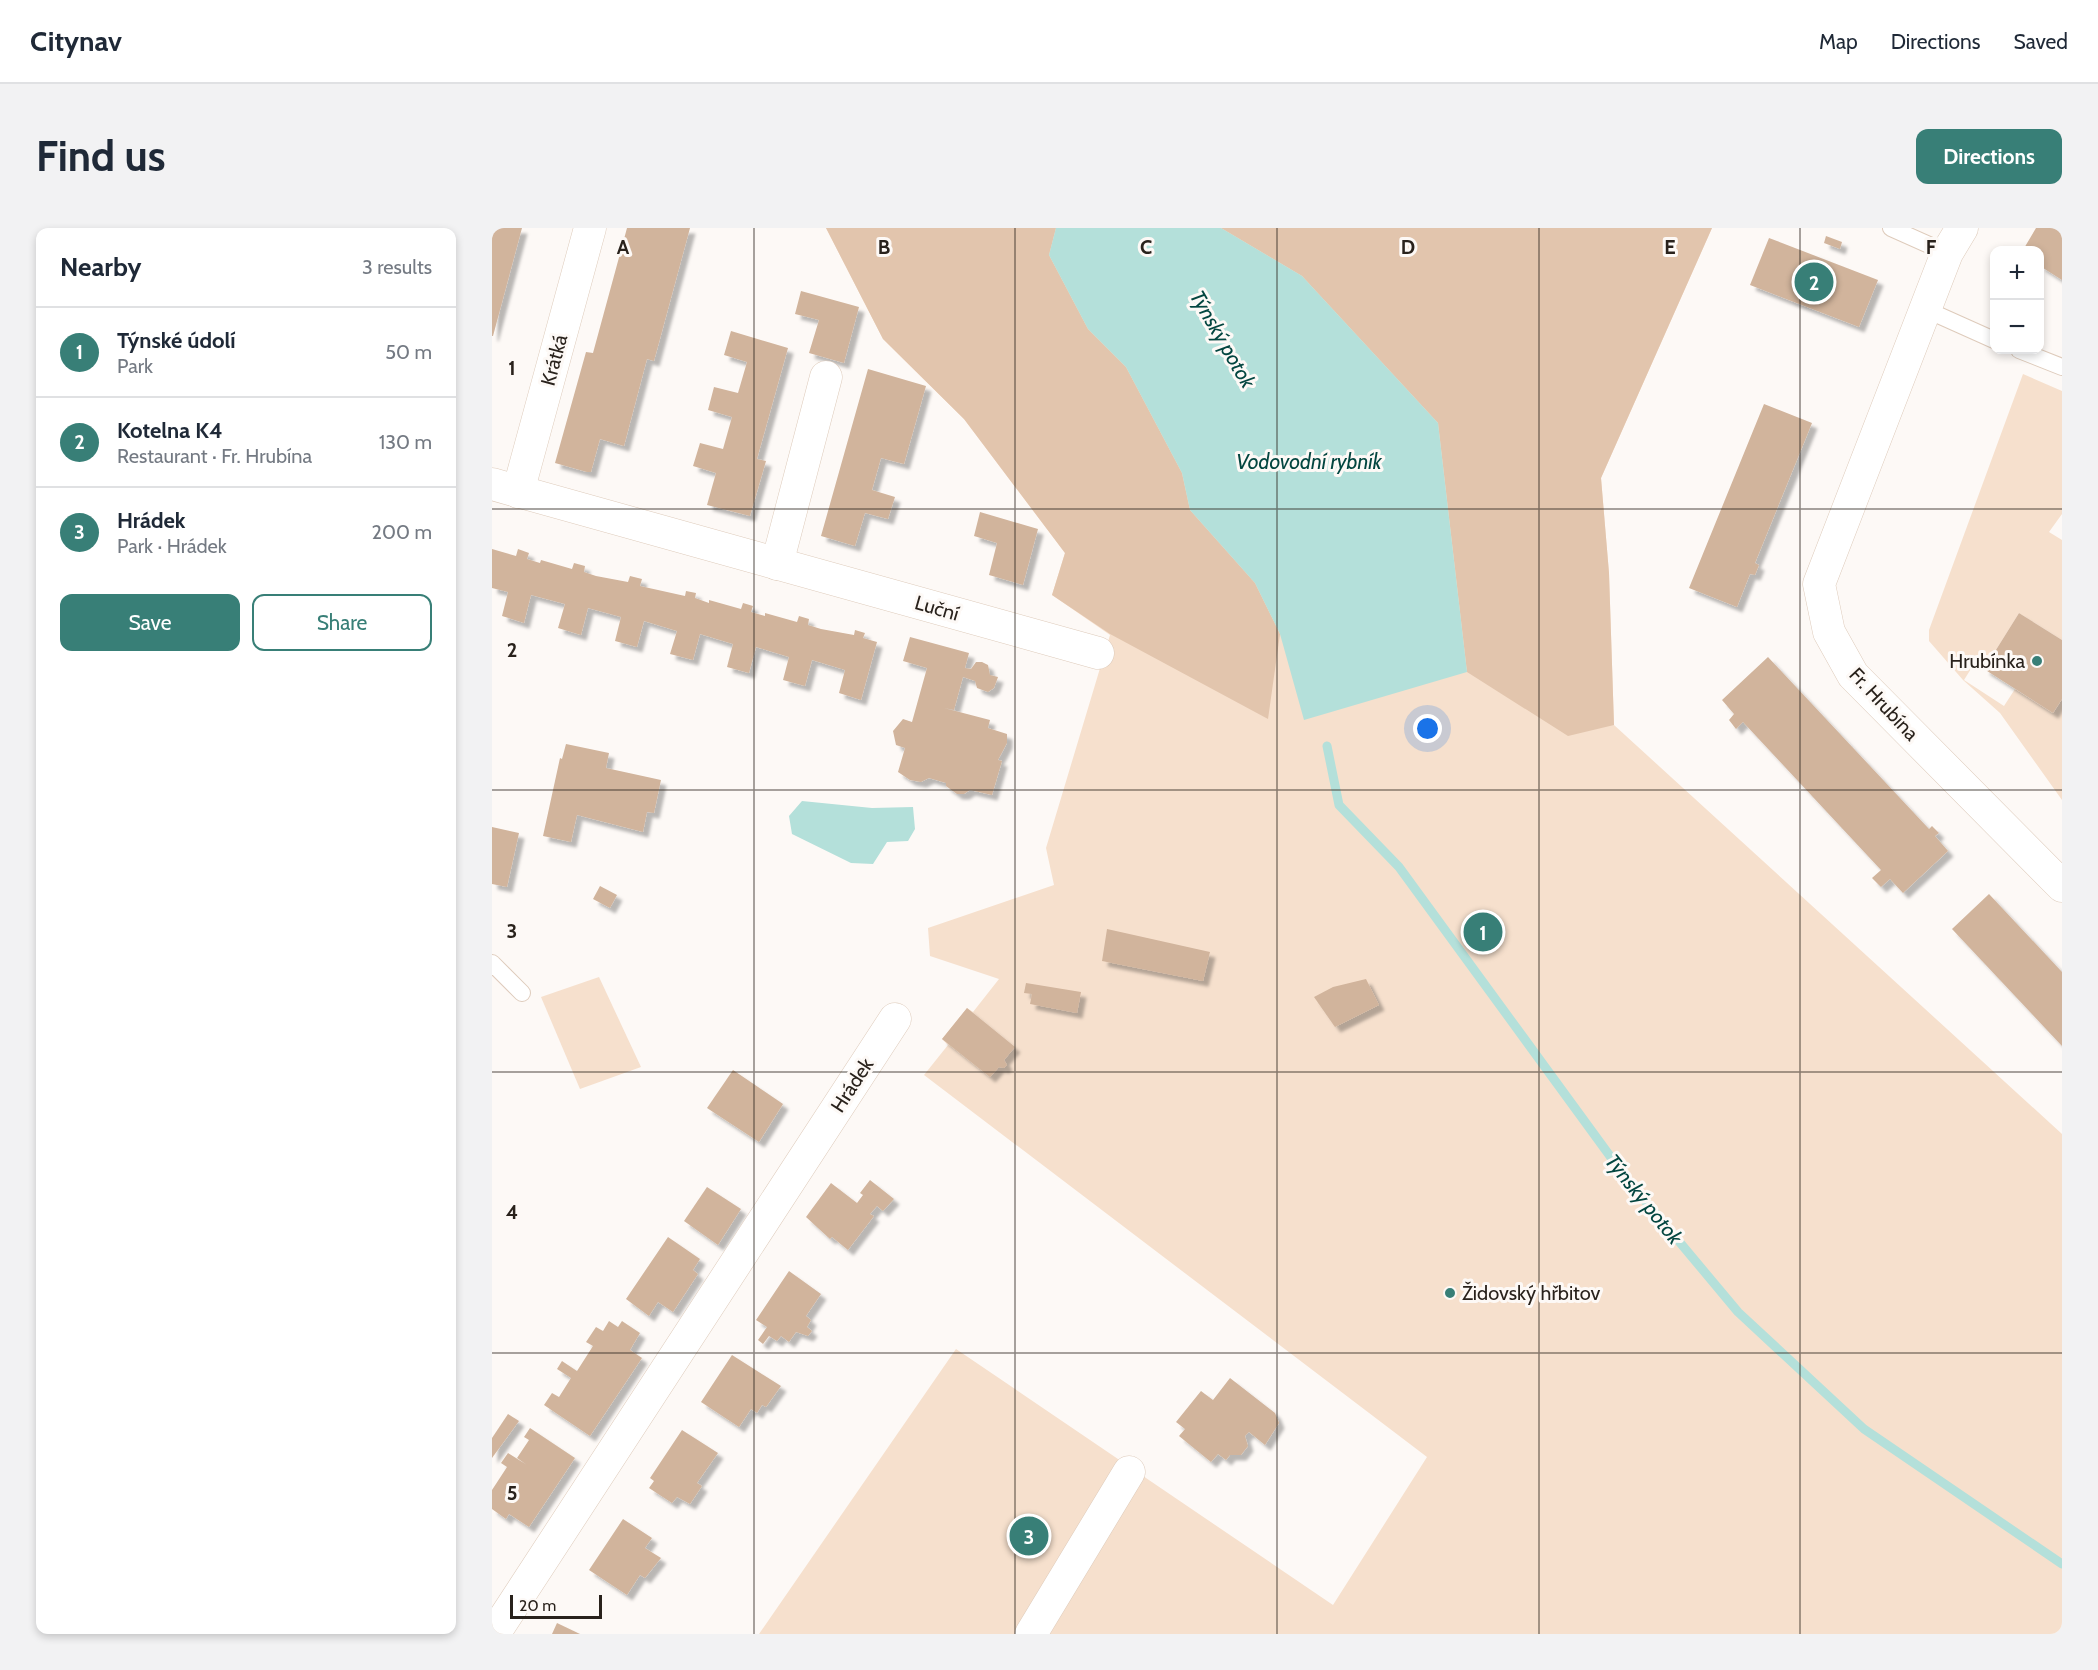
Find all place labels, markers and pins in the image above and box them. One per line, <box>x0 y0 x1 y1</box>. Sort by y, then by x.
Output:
pin: 2 <box>1794 260 1834 304</box>
place label: Hrubínka <box>1949 649 2025 673</box>
marker: Hrubínka <box>2030 654 2044 668</box>
pin: 1 <box>1464 910 1502 954</box>
place label: Židovský hřbitov <box>1462 1281 1601 1305</box>
marker: Židovský hřbitov <box>1443 1286 1457 1300</box>
pin: 3 <box>1010 1514 1048 1558</box>

